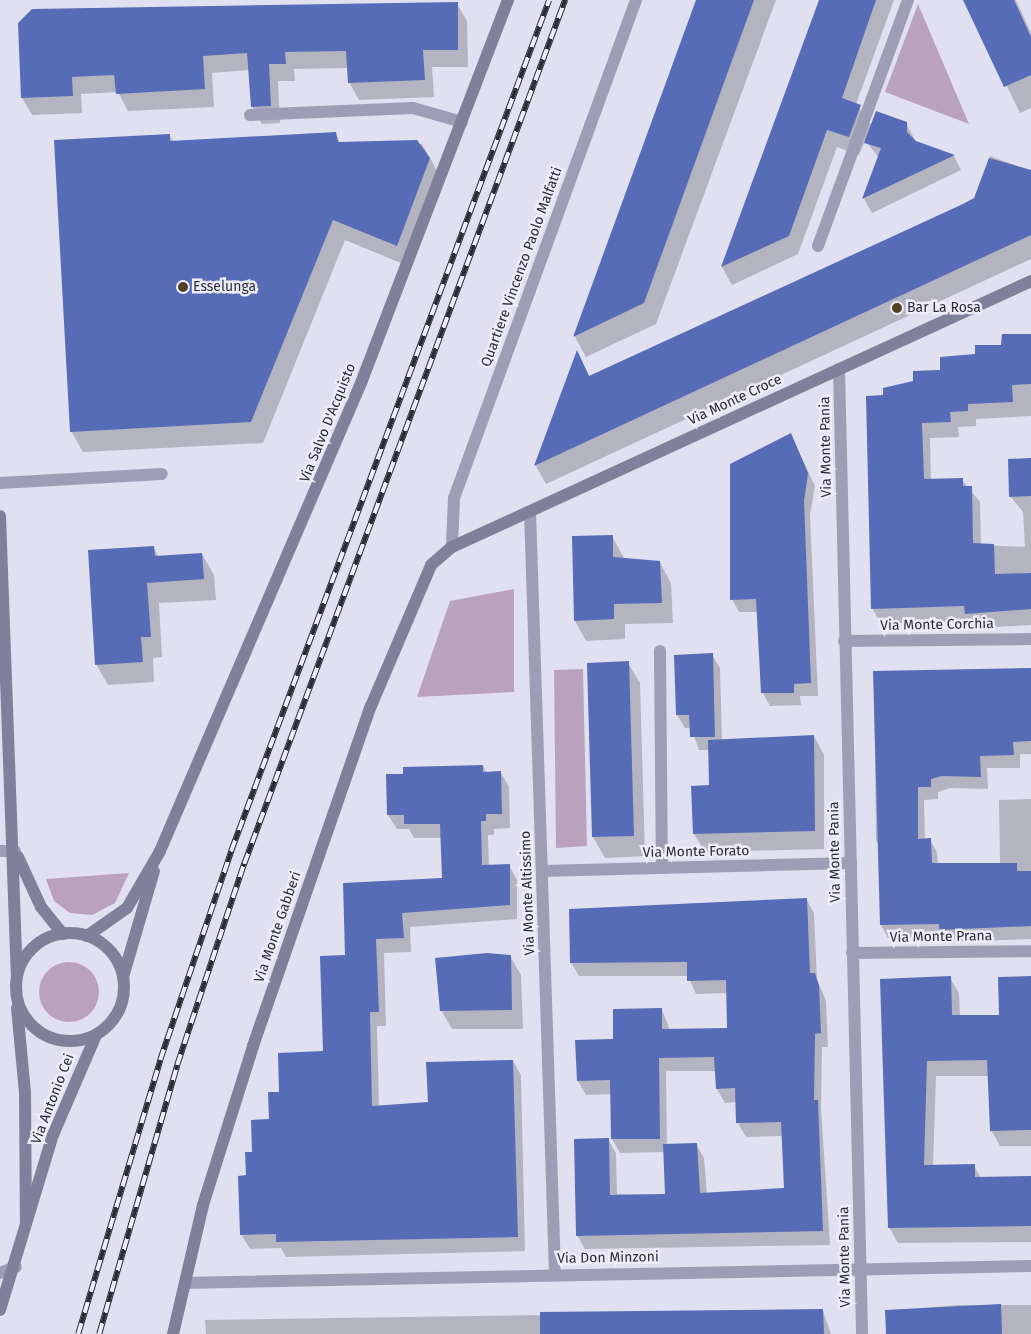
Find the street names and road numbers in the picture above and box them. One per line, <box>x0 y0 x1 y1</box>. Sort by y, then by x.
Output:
street label: Quartiere Vincenzo Paolo Malfatti <box>478 165 566 369</box>
street label: Via Salvo D'Acquisto <box>296 361 360 485</box>
street label: Via Monte Croce <box>686 371 784 429</box>
street label: Via Monte Pania <box>817 396 835 498</box>
street label: Via Monte Corchia <box>880 616 994 634</box>
street label: Via Monte Pania <box>826 801 844 903</box>
street label: Via Monte Altissimo <box>517 830 539 956</box>
street label: Via Monte Forato <box>643 843 749 861</box>
street label: Via Monte Gabberi <box>251 869 305 985</box>
street label: Via Monte Prana <box>890 928 992 946</box>
street label: Via Antonio Cei <box>28 1051 78 1147</box>
street label: Via Monte Pania <box>836 1206 854 1308</box>
street label: Via Don Minzoni <box>557 1249 659 1267</box>

